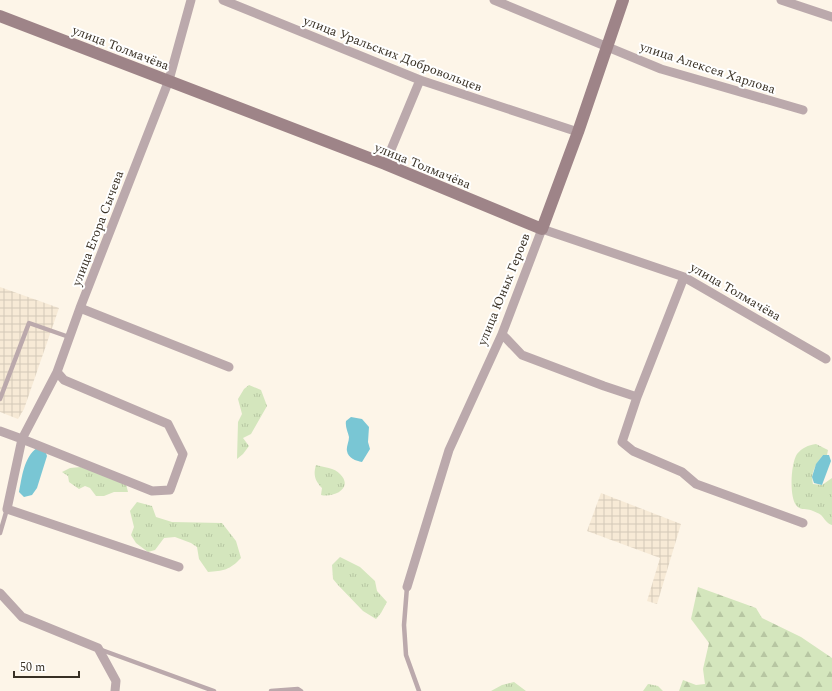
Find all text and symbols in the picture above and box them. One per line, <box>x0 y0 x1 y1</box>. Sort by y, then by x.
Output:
street label: улица Уральских Добровольцев <box>299 10 485 97</box>
street label: улица Толмачёва <box>68 20 173 76</box>
street label: улица Алексея Харлова <box>636 36 779 100</box>
street label: улица Толмачёва <box>370 137 474 195</box>
street label: улица Егора Сычева <box>66 167 129 290</box>
street label: улица Юных Героев <box>472 230 536 350</box>
street label: улица Толмачёва <box>685 257 785 326</box>
scale bar <box>14 653 79 679</box>
text: 50 m <box>20 658 45 677</box>

